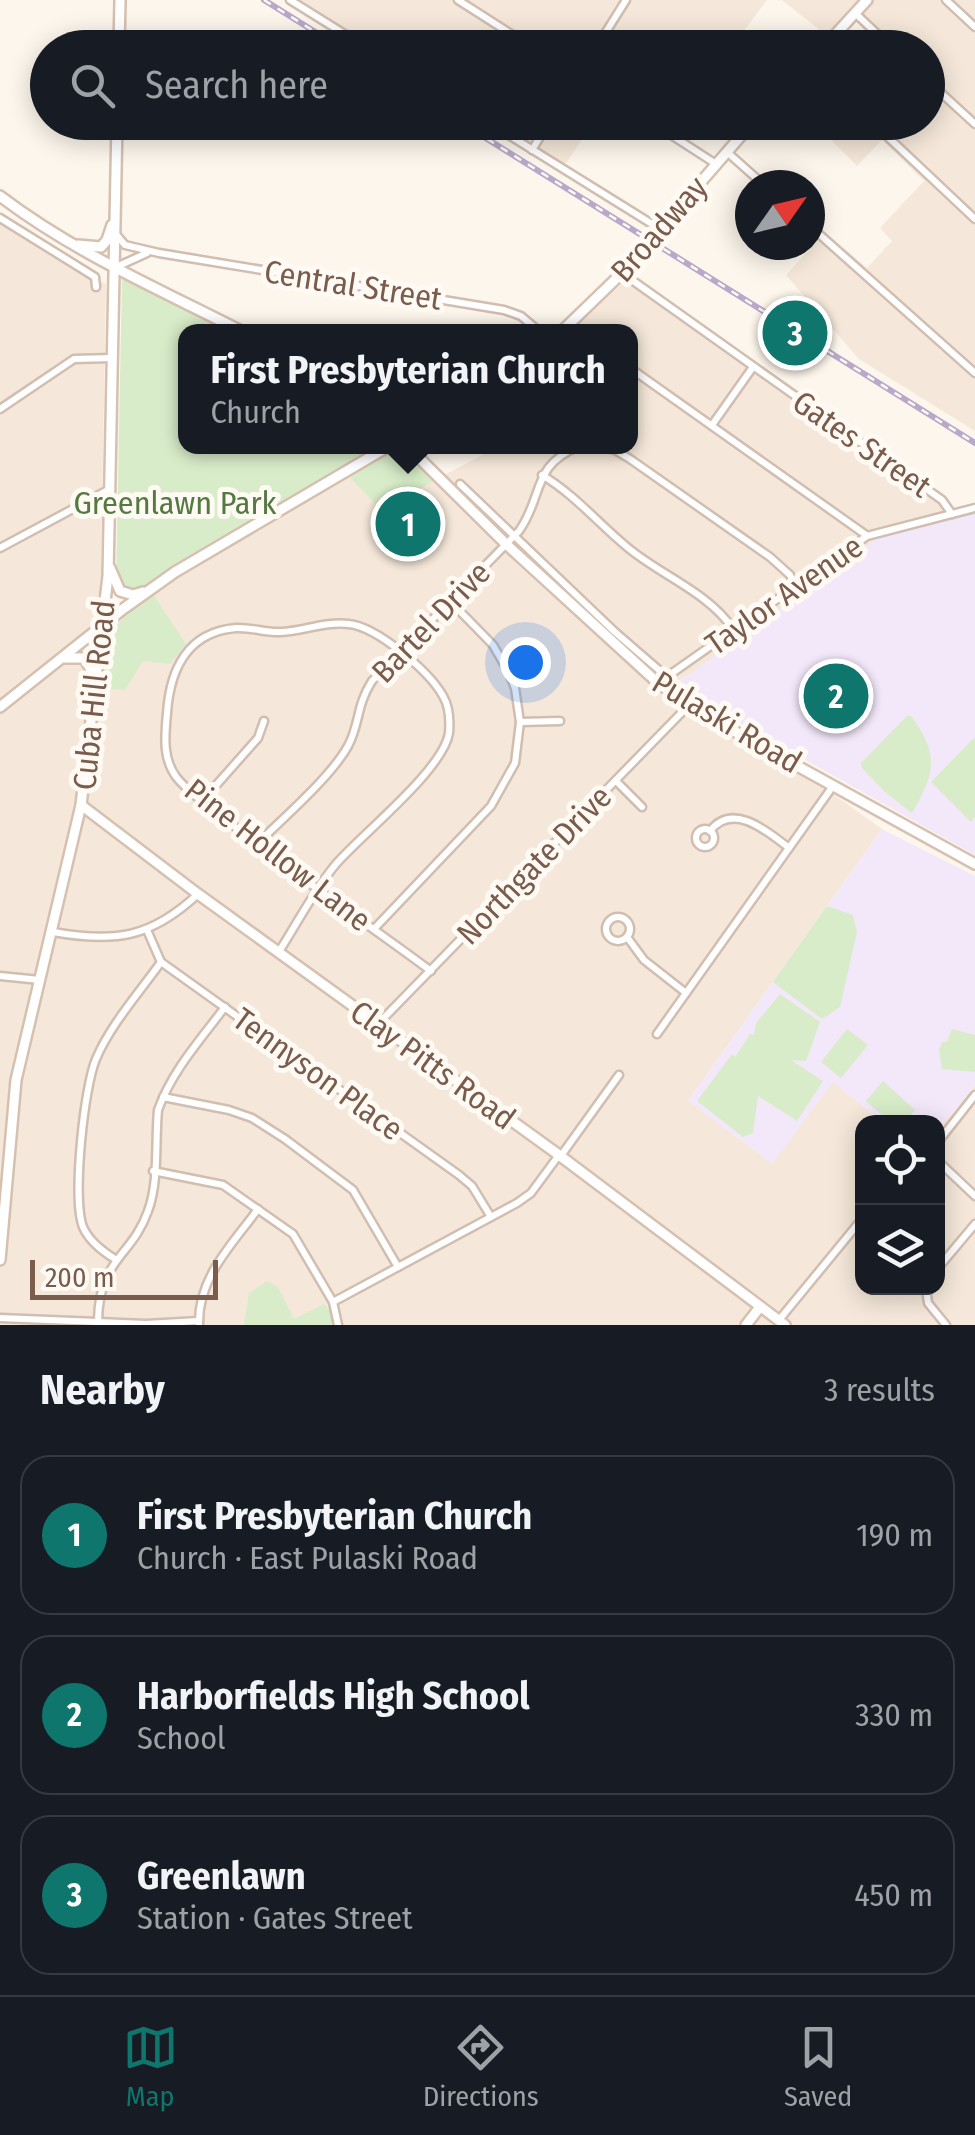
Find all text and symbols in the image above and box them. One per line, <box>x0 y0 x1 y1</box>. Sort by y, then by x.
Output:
search box <box>30 30 945 140</box>
icon: search <box>65 58 120 113</box>
text: Search here <box>145 62 328 108</box>
street label: Broadway <box>603 168 716 289</box>
north arrow <box>735 170 825 260</box>
street label: Central Street <box>262 252 445 318</box>
pin: 3 <box>762 296 828 370</box>
popup <box>178 324 638 454</box>
text: First Presbyterian Church <box>210 347 606 393</box>
street label: Gates Street <box>786 383 939 506</box>
text: Church <box>210 393 301 431</box>
park label: Greenlawn Park <box>73 484 277 522</box>
pin: 1 <box>376 486 440 562</box>
street label: Taylor Avenue <box>698 527 870 663</box>
street label: Bartel Drive <box>364 553 498 691</box>
street label: Cuba Hill Road <box>65 598 123 792</box>
your location <box>500 637 551 688</box>
pin: 2 <box>804 658 868 734</box>
street label: Pulaski Road <box>646 663 808 781</box>
street label: Pine Hollow Lane <box>177 771 379 939</box>
street label: Northgate Drive <box>449 778 619 952</box>
street label: Clay Pitts Road <box>343 992 523 1138</box>
street label: Tennyson Place <box>226 1000 410 1148</box>
map controls <box>855 1115 945 1295</box>
button: locate <box>855 1115 945 1205</box>
button: layers <box>855 1205 945 1295</box>
scale bar <box>30 1255 218 1300</box>
text: 200 m <box>45 1261 115 1294</box>
text: Nearby <box>40 1365 165 1415</box>
text: 3 results <box>824 1371 935 1409</box>
text: First Presbyterian Church <box>137 1493 532 1539</box>
text: 1 <box>68 1516 81 1554</box>
text: 190 m <box>856 1516 933 1554</box>
text: Church · East Pulaski Road <box>137 1539 478 1577</box>
text: Harborfields High School <box>137 1673 530 1719</box>
text: 2 <box>67 1696 82 1734</box>
text: 330 m <box>855 1696 933 1734</box>
text: School <box>137 1719 226 1757</box>
text: Greenlawn <box>137 1853 306 1899</box>
text: 3 <box>67 1876 82 1914</box>
text: 450 m <box>854 1876 933 1914</box>
text: Station · Gates Street <box>137 1899 413 1937</box>
tab: Map <box>123 2020 178 2113</box>
tab: Directions <box>423 2020 539 2113</box>
tab: Saved <box>784 2020 852 2113</box>

